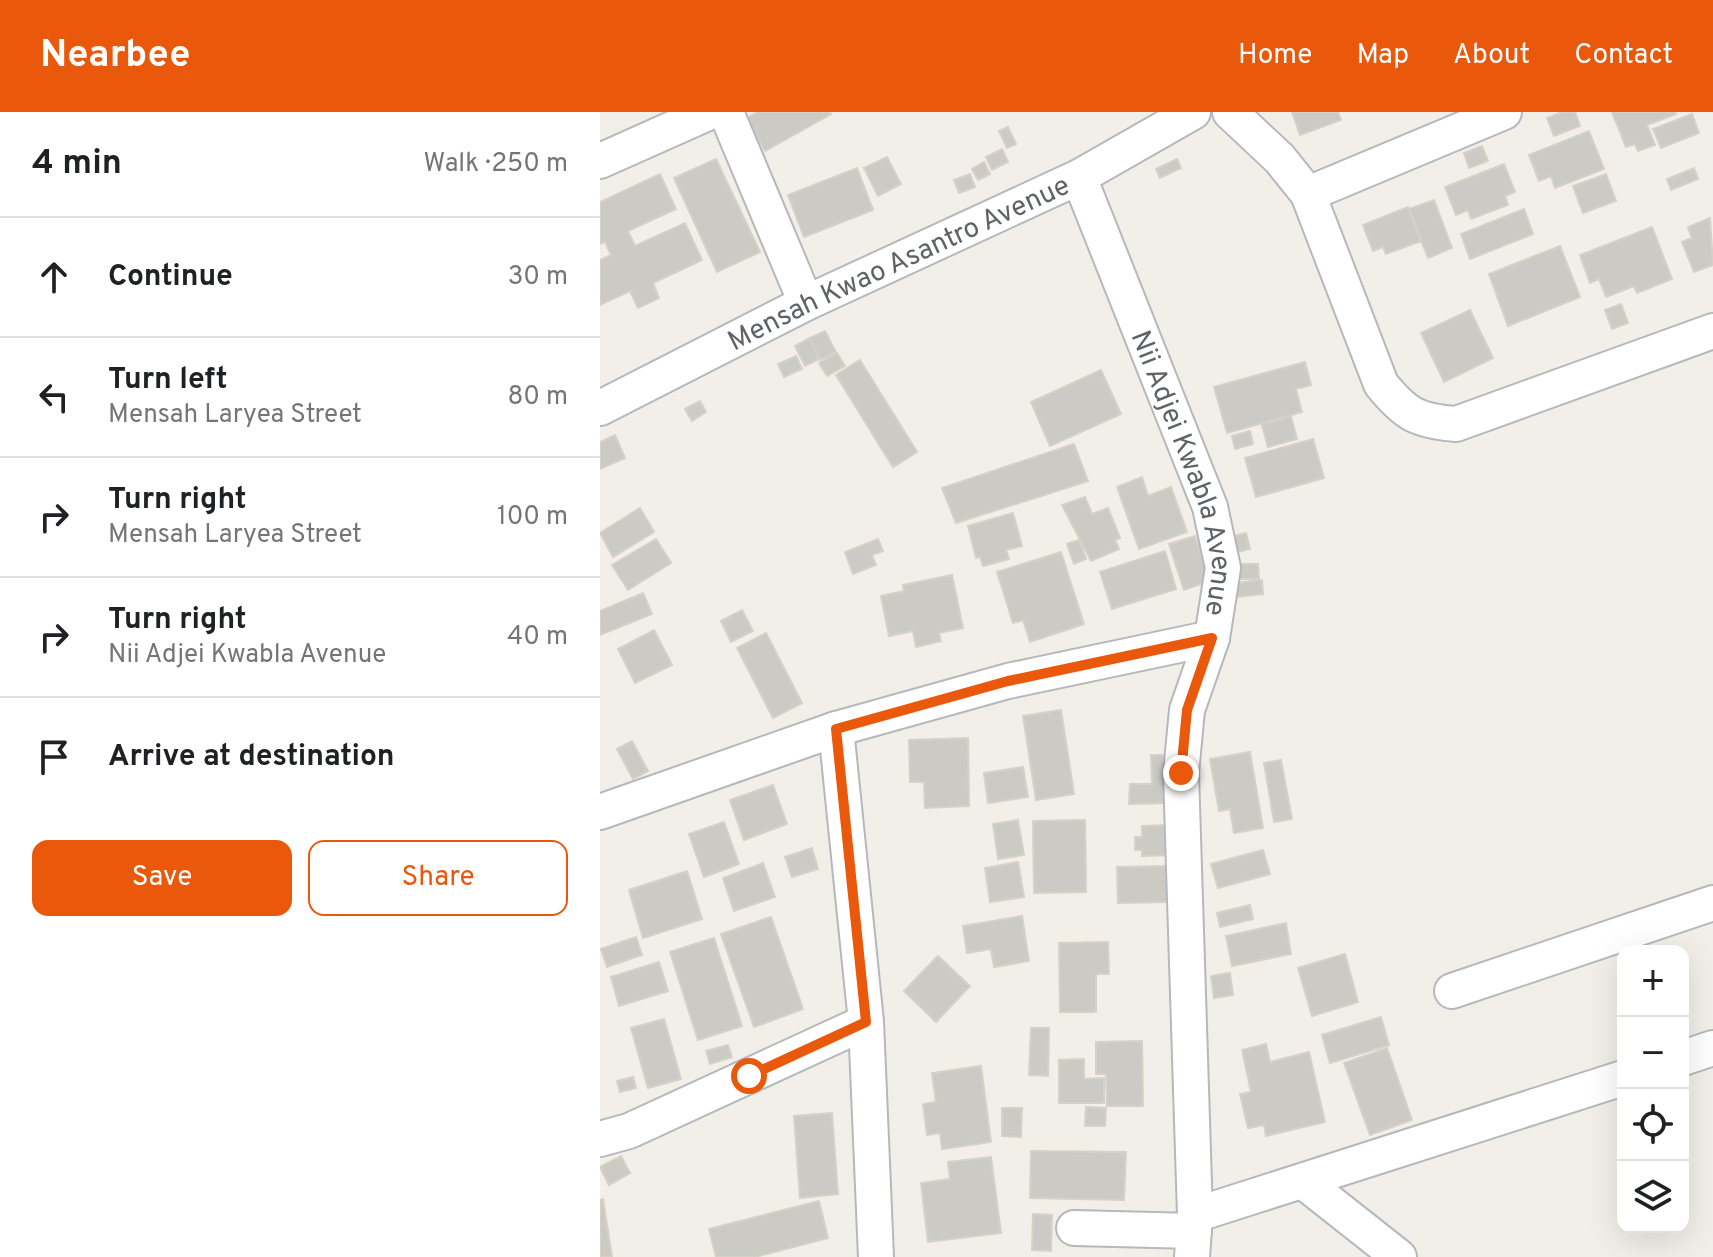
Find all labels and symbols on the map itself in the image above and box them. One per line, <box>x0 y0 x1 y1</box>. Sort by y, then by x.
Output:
street label: Mensah Kwao Asantro Avenue <box>722 169 1076 361</box>
street label: Nii Adjei Kwabla Avenue <box>1121 326 1238 618</box>
route end <box>1163 755 1199 791</box>
route start <box>731 1058 767 1094</box>

